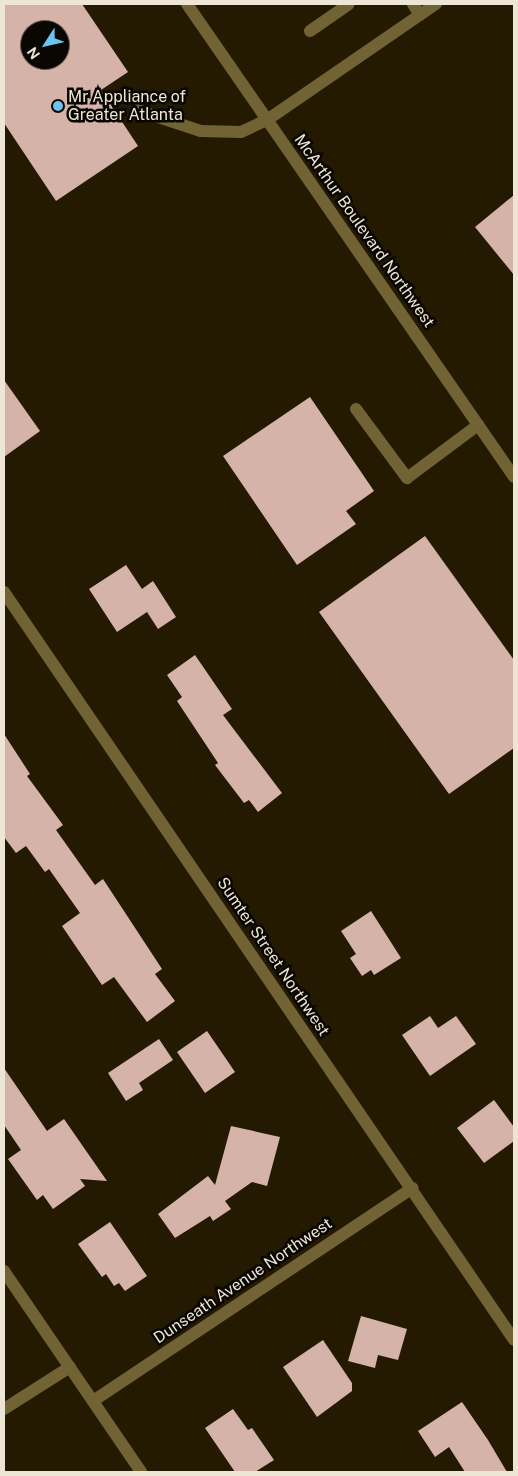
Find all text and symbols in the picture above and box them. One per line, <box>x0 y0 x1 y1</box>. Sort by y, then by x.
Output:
north arrow <box>20 20 70 70</box>
text: N <box>24 44 43 62</box>
place label: Mr Appliance of Greater Atlanta <box>68 87 186 125</box>
marker: Mr Appliance of Greater Atlanta <box>52 100 64 112</box>
street label: McArthur Boulevard Northwest <box>290 131 438 331</box>
street label: Sumter Street Northwest <box>213 874 333 1040</box>
street label: Dunseath Avenue Northwest <box>150 1214 336 1348</box>

